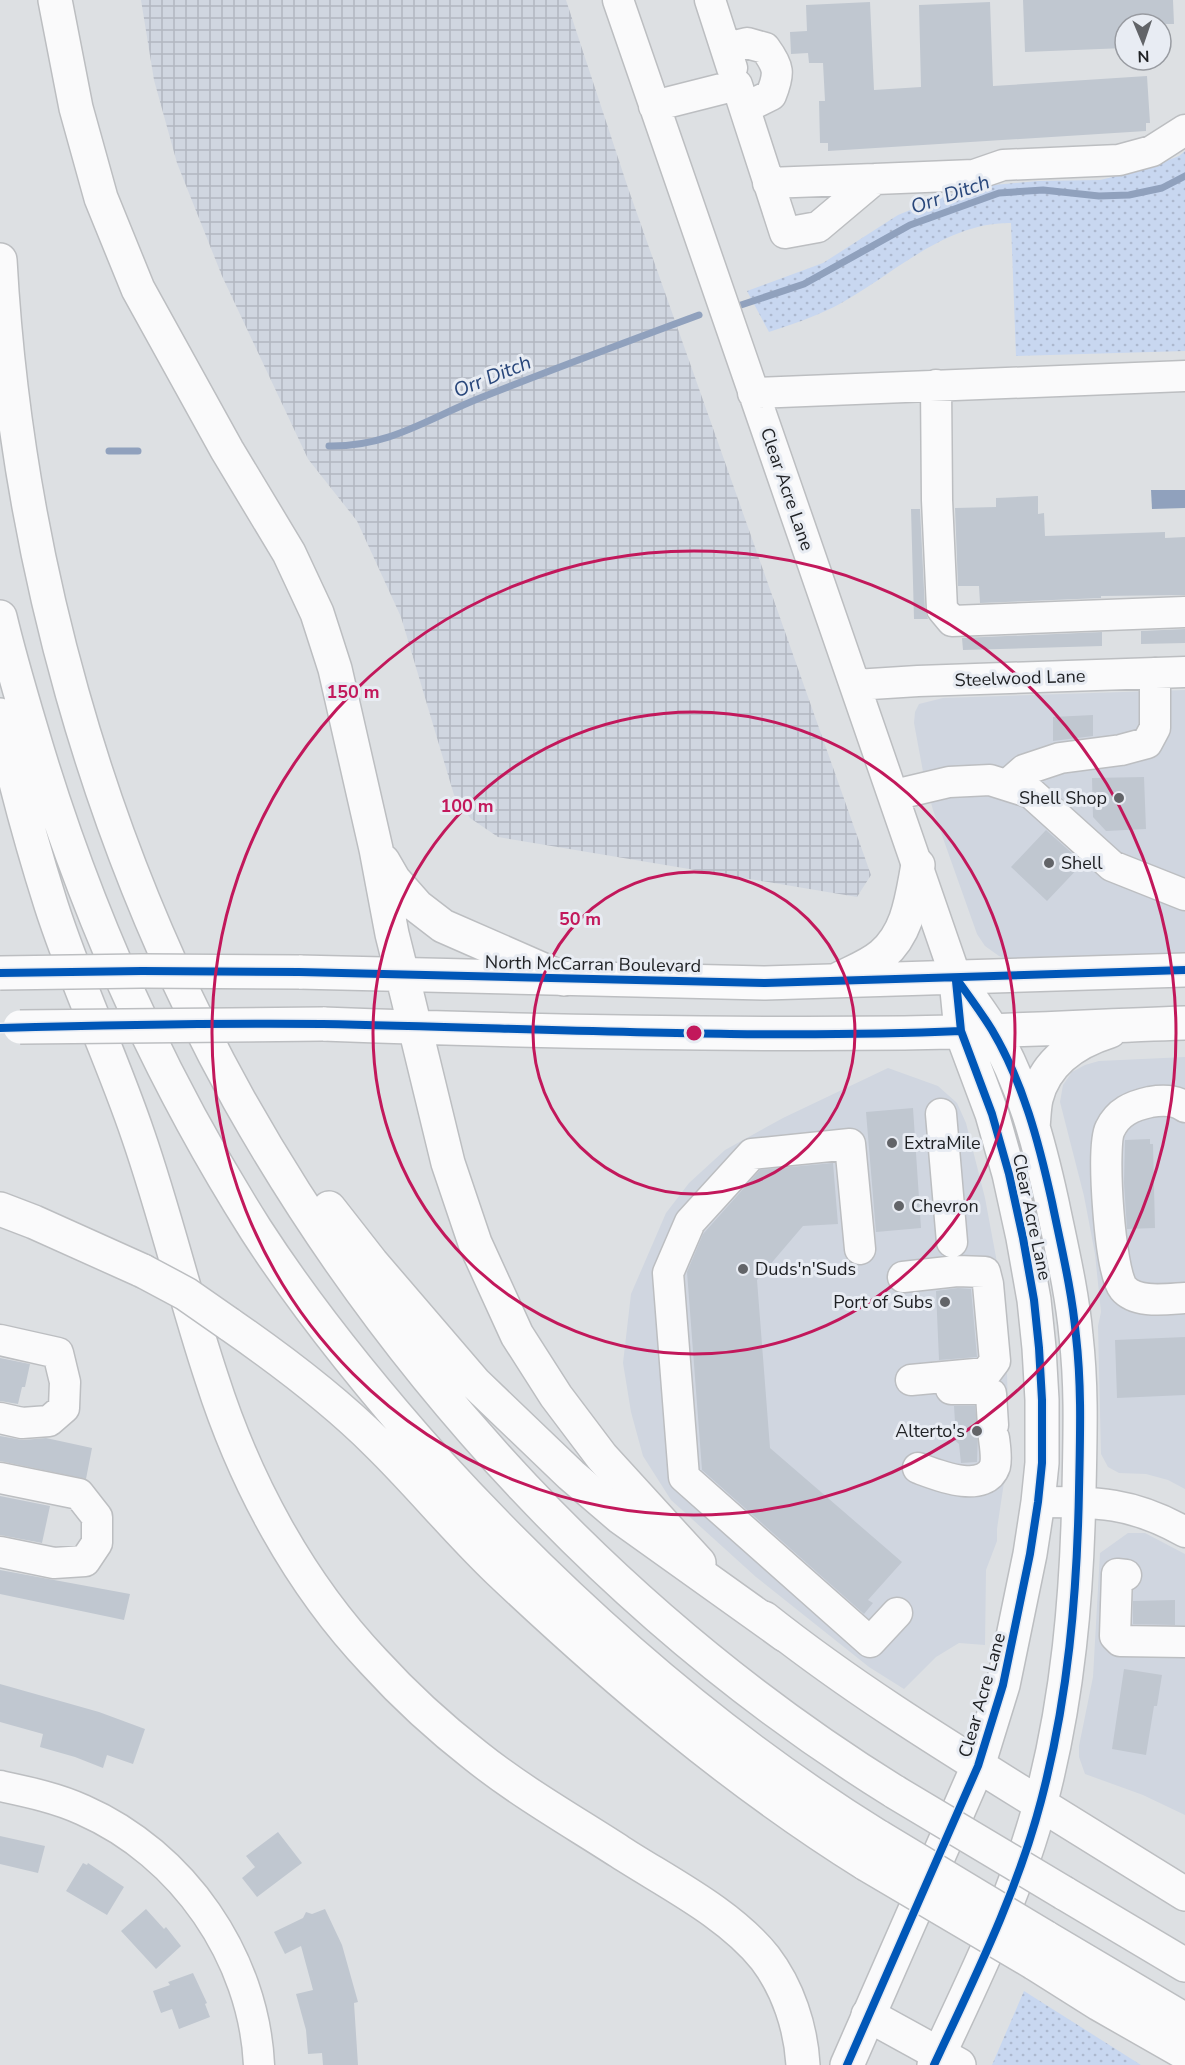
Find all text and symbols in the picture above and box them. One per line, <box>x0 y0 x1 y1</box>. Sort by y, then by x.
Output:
north arrow <box>1113 12 1173 72</box>
text: N <box>1137 45 1150 67</box>
water label: Orr Ditch <box>907 168 993 221</box>
water label: Orr Ditch <box>449 349 535 404</box>
street label: Clear Acre Lane <box>755 424 819 554</box>
street label: Steelwood Lane <box>954 664 1086 692</box>
text: 150 m <box>326 680 380 704</box>
place label: Shell Shop <box>1019 786 1107 810</box>
marker: Shell Shop <box>1112 791 1126 805</box>
text: 100 m <box>440 794 494 818</box>
place label: Shell <box>1061 851 1103 875</box>
marker: Shell <box>1042 856 1056 870</box>
text: 50 m <box>559 907 601 931</box>
street label: North McCarran Boulevard <box>485 950 701 978</box>
centre of rings <box>684 1023 704 1043</box>
place label: ExtraMile <box>904 1131 981 1155</box>
marker: ExtraMile <box>885 1136 899 1150</box>
street label: Clear Acre Lane <box>1007 1152 1057 1282</box>
place label: Chevron <box>911 1194 979 1218</box>
marker: Chevron <box>892 1199 906 1213</box>
place label: Duds'n'Suds <box>755 1257 856 1281</box>
marker: Duds'n'Suds <box>736 1262 750 1276</box>
place label: Port of Subs <box>833 1290 933 1314</box>
marker: Port of Subs <box>938 1295 952 1309</box>
place label: Alterto's <box>895 1419 965 1443</box>
marker: Alterto's <box>970 1424 984 1438</box>
street label: Clear Acre Lane <box>953 1630 1011 1760</box>

